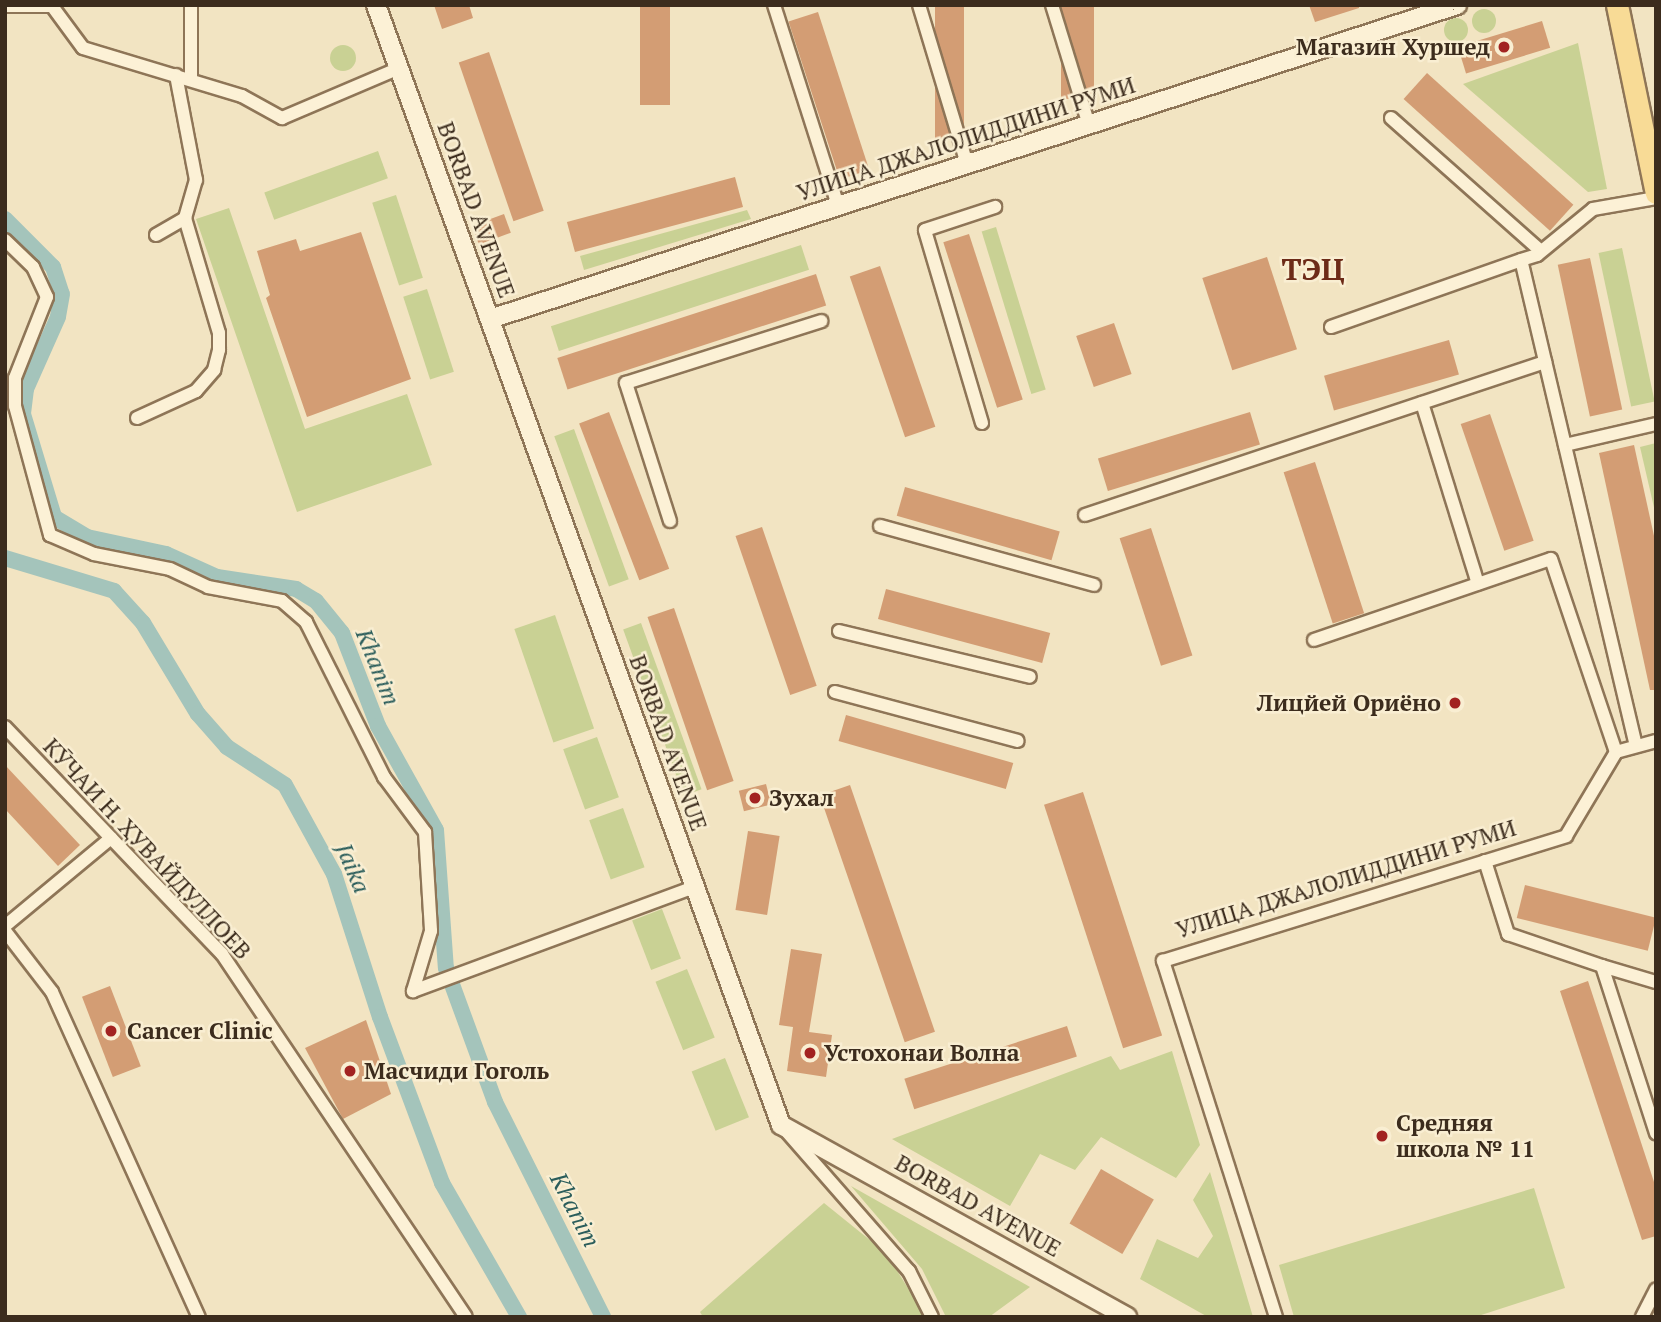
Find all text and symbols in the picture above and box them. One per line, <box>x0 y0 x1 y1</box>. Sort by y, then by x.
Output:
place label: Магазин Хуршед <box>1296 33 1490 61</box>
marker: Магазин Хуршед <box>1496 39 1512 55</box>
street label: УЛИЦА ДЖАЛОЛИДДИНИ РУМИ <box>793 71 1139 207</box>
street label: BORBAD AVENUE <box>431 118 521 302</box>
district label: ТЭЦ <box>1282 251 1344 287</box>
water label: Khanim <box>350 624 406 710</box>
street label: BORBAD AVENUE <box>623 651 713 835</box>
place label: Лицйей Ориёно <box>1257 689 1441 717</box>
marker: Лицйей Ориёно <box>1447 695 1463 711</box>
street label: КӮЧАИ Н. ҲУВАЙДУЛЛОЕВ <box>37 733 257 965</box>
place label: Зухал <box>769 784 834 812</box>
marker: Зухал <box>747 790 763 806</box>
street label: УЛИЦА ДЖАЛОЛИДДИНИ РУМИ <box>1172 814 1520 944</box>
water label: Jaika <box>330 839 376 897</box>
place label: Cancer Clinic <box>127 1017 273 1045</box>
marker: Cancer Clinic <box>101 1021 121 1041</box>
place label: Устохонаи Волна <box>824 1039 1020 1067</box>
marker: Устохонаи Волна <box>802 1045 818 1061</box>
place label: Масчиди Гоголь <box>364 1057 549 1085</box>
marker: Масчиди Гоголь <box>342 1063 358 1079</box>
place label: Средняя школа № 11 <box>1396 1109 1535 1163</box>
marker: Средняя школа № 11 <box>1374 1128 1390 1144</box>
street label: BORBAD AVENUE <box>890 1149 1066 1263</box>
water label: Khanim <box>544 1168 606 1252</box>

